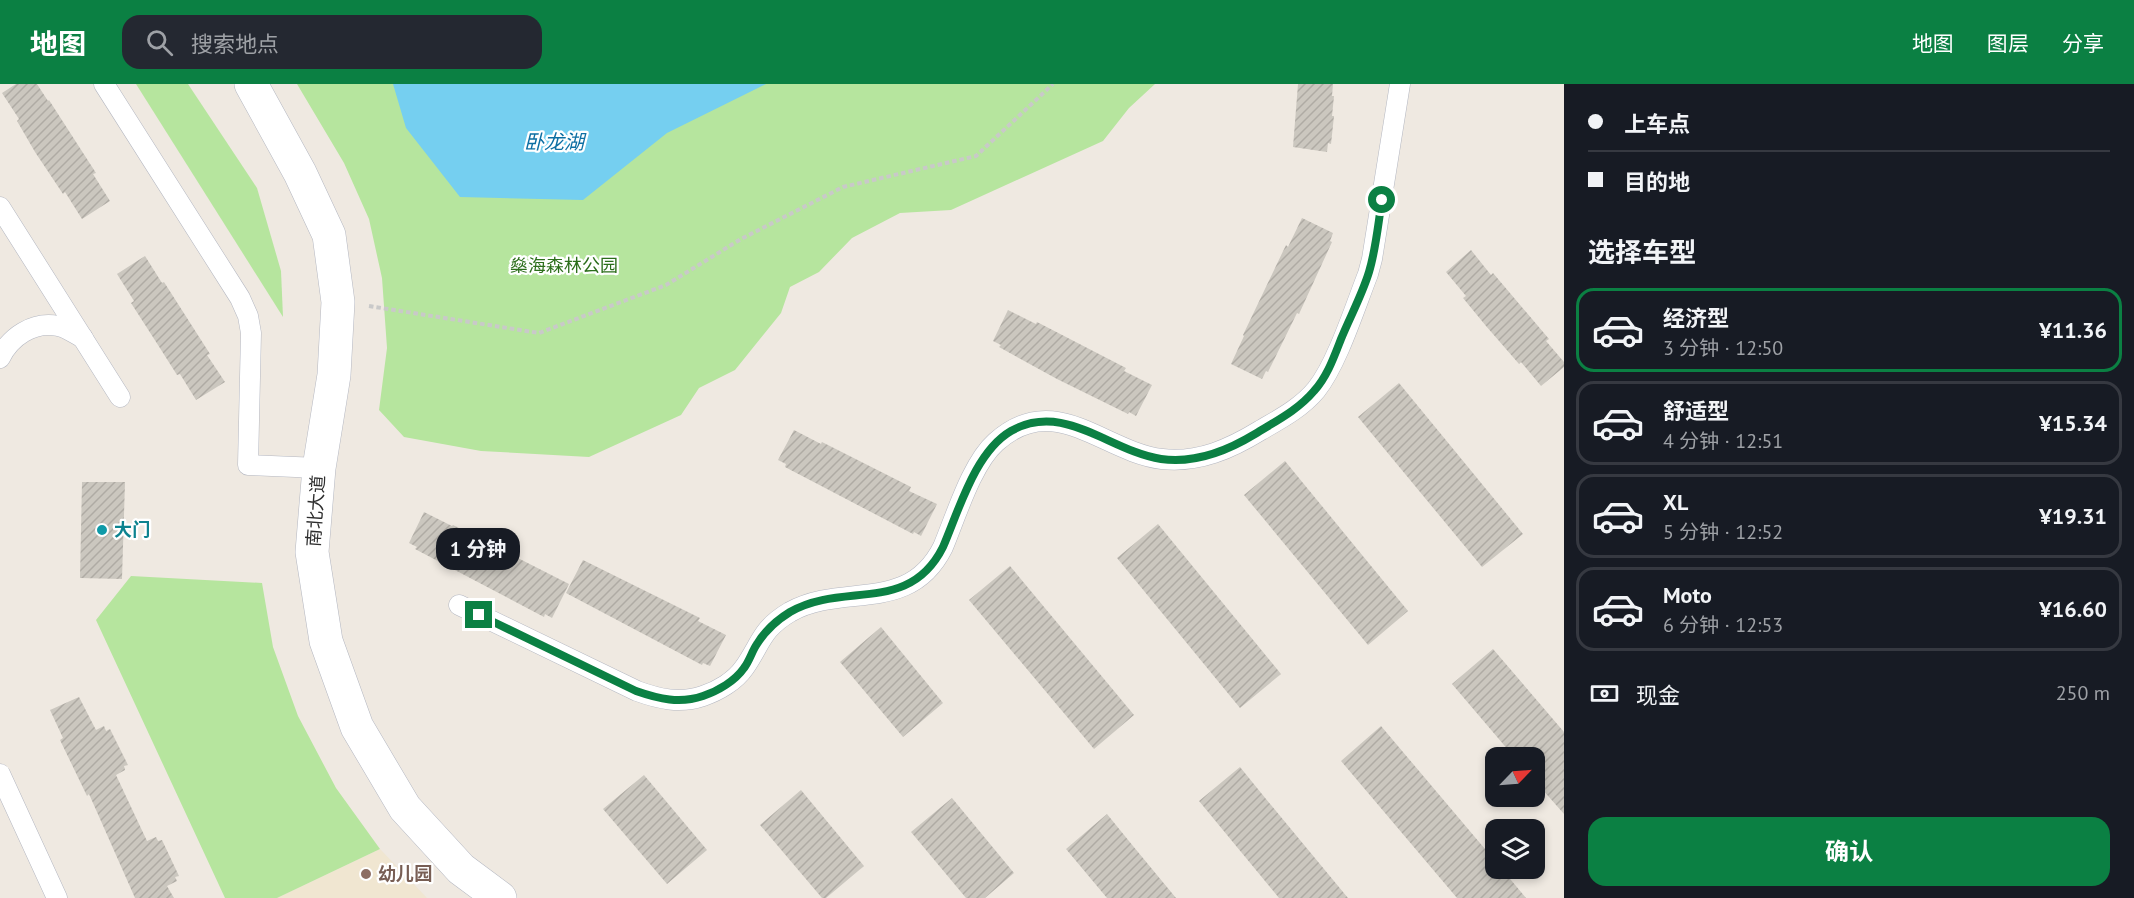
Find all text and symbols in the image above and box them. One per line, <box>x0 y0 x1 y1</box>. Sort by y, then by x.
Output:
search box <box>122 15 542 69</box>
text: 地图 <box>30 25 86 62</box>
icon: search <box>143 26 176 59</box>
text: 搜索地点 <box>191 30 279 58</box>
text: 地图 <box>1912 30 1954 57</box>
text: 图层 <box>1987 30 2029 57</box>
text: 分享 <box>2062 30 2104 57</box>
text: 上车点 <box>1624 110 1690 138</box>
water label: 卧龙湖 <box>524 129 587 155</box>
text: 目的地 <box>1624 168 1690 196</box>
route start <box>1368 186 1395 213</box>
text: 选择车型 <box>1588 235 1696 269</box>
park label: 燊海森林公园 <box>510 254 618 277</box>
icon: car <box>1591 303 1645 357</box>
text: 经济型 <box>1663 304 1729 332</box>
text: ¥11.36 <box>2039 316 2107 344</box>
text: 3 分钟 · 12:50 <box>1663 335 1783 361</box>
icon: car <box>1591 396 1645 450</box>
text: 舒适型 <box>1663 397 1729 425</box>
text: ¥15.34 <box>2039 409 2107 437</box>
text: 4 分钟 · 12:51 <box>1663 428 1783 454</box>
street label: 南北大道 <box>302 474 329 548</box>
text: XL <box>1663 488 1688 516</box>
icon: car <box>1591 489 1645 543</box>
text: ¥19.31 <box>2039 502 2107 530</box>
place label: 大门 <box>114 518 150 541</box>
text: 5 分钟 · 12:52 <box>1663 519 1783 545</box>
marker: 大门 <box>95 523 109 537</box>
callout: 1 分钟 <box>437 528 521 570</box>
text: 1 分钟 <box>450 536 506 562</box>
text: Moto <box>1663 581 1712 609</box>
icon: car <box>1591 582 1645 636</box>
text: ¥16.60 <box>2039 595 2107 623</box>
route end <box>465 601 492 628</box>
text: 6 分钟 · 12:53 <box>1663 612 1783 638</box>
icon: cash <box>1588 677 1621 710</box>
text: 250 m <box>2056 680 2110 706</box>
text: 现金 <box>1636 681 1680 709</box>
north arrow <box>1485 747 1545 807</box>
map controls <box>1485 747 1545 879</box>
button: 确认 <box>1588 817 2110 886</box>
button: layers <box>1485 819 1545 879</box>
place label: 幼儿园 <box>378 862 432 885</box>
marker: 幼儿园 <box>359 867 373 881</box>

